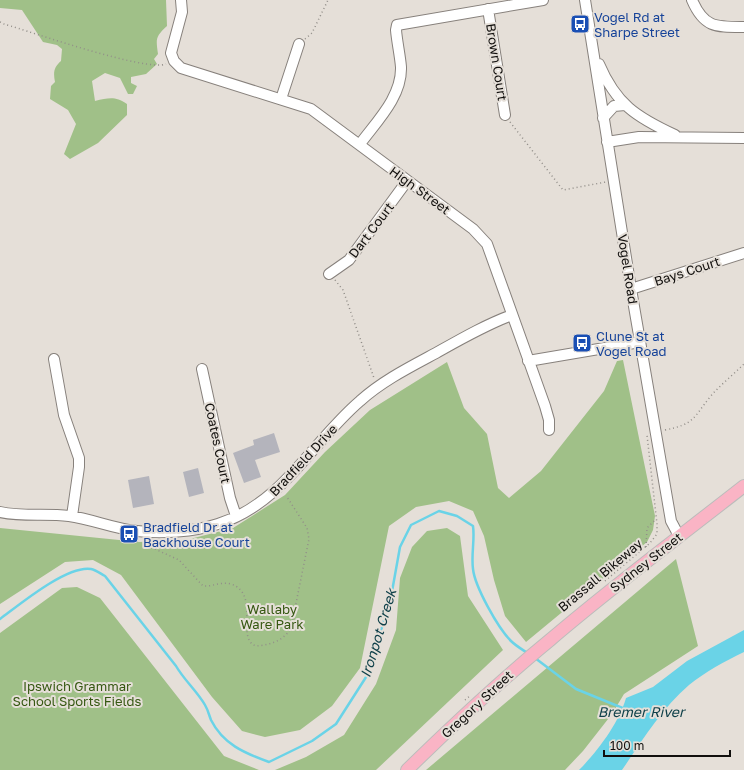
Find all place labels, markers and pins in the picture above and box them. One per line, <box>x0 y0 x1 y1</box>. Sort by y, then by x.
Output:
place label: Vogel Rd at Sharpe Street <box>594 9 680 40</box>
bus stop icon: Vogel Rd at Sharpe Street <box>569 13 591 35</box>
place label: Clune St at Vogel Road <box>596 328 667 359</box>
bus stop icon: Clune St at Vogel Road <box>571 332 593 354</box>
place label: Bradfield Dr at Backhouse Court <box>143 519 250 550</box>
bus stop icon: Bradfield Dr at Backhouse Court <box>118 523 140 545</box>

